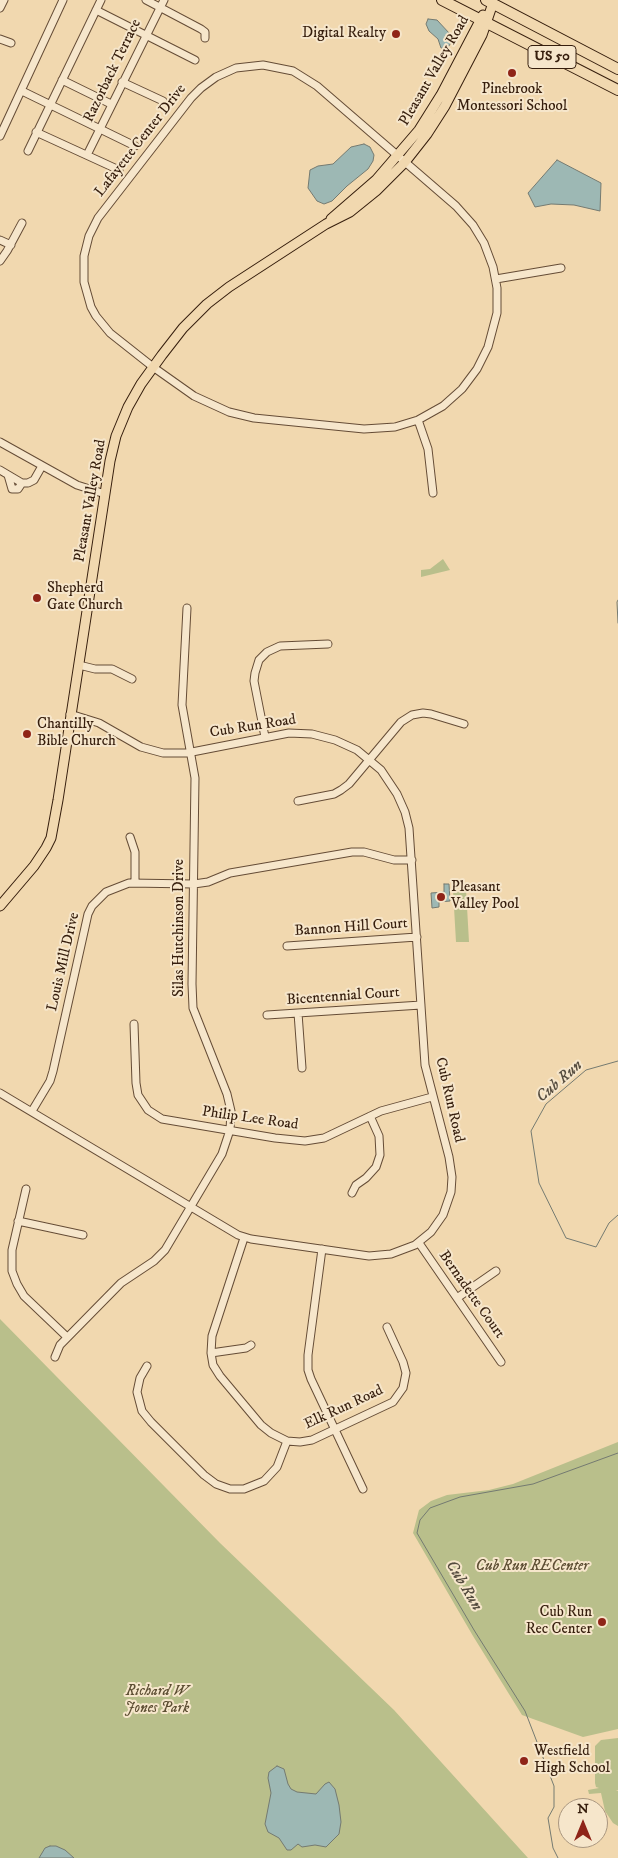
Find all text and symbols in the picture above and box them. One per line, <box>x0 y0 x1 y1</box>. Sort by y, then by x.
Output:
street label: Pleasant Valley Road <box>396 13 474 129</box>
street label: Razorback Terrace <box>80 17 146 125</box>
place label: Digital Realty <box>302 25 386 43</box>
marker: Digital Realty <box>390 28 402 40</box>
road number: US 50 <box>528 46 576 68</box>
marker: Pinebrook Montessori School <box>506 67 518 79</box>
street label: Lafayette Center Drive <box>91 81 191 201</box>
place label: Pinebrook Montessori School <box>457 81 567 116</box>
street label: Pleasant Valley Road <box>71 438 111 564</box>
place label: Shepherd Gate Church <box>47 580 123 615</box>
marker: Shepherd Gate Church <box>31 592 43 604</box>
street label: Cub Run Road <box>209 711 297 743</box>
place label: Chantilly Bible Church <box>37 716 116 751</box>
marker: Chantilly Bible Church <box>21 728 33 740</box>
street label: Silas Hutchinson Drive <box>171 859 189 997</box>
place label: Pleasant Valley Pool <box>451 879 519 914</box>
marker: Pleasant Valley Pool <box>435 891 447 903</box>
street label: Louis Mill Drive <box>44 911 84 1013</box>
street label: Bannon Hill Court <box>294 915 408 941</box>
street label: Bicentennial Court <box>286 984 400 1010</box>
street label: Cub Run Road <box>430 1056 468 1144</box>
water label: Cub Run <box>533 1057 587 1107</box>
street label: Philip Lee Road <box>201 1103 299 1135</box>
street label: Bernadette Court <box>434 1248 508 1342</box>
street label: Elk Run Road <box>302 1382 386 1434</box>
water label: Cub Run <box>441 1557 485 1615</box>
park label: Cub Run RECenter <box>476 1558 588 1576</box>
place label: Cub Run Rec Center <box>526 1604 592 1639</box>
marker: Cub Run Rec Center <box>596 1616 608 1628</box>
park label: Richard W Jones Park <box>125 1683 189 1718</box>
place label: Westfield High School <box>534 1743 610 1778</box>
marker: Westfield High School <box>518 1755 530 1767</box>
north arrow <box>558 1798 608 1848</box>
text: N <box>577 1800 589 1818</box>

